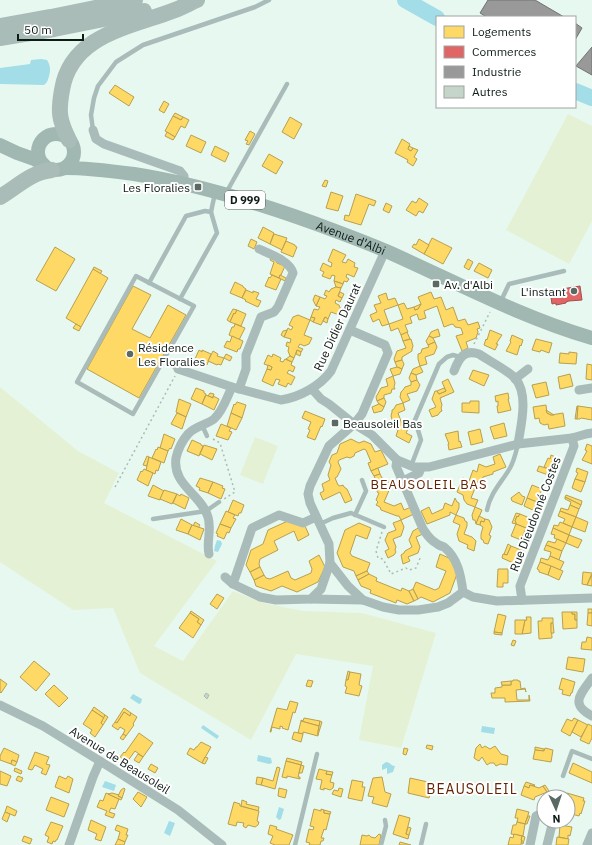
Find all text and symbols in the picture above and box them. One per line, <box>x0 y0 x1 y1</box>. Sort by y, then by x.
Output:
scale bar <box>18 16 83 42</box>
legend <box>436 16 576 108</box>
text: 50 m <box>24 22 52 37</box>
text: Logements <box>472 24 532 39</box>
text: Commerces <box>472 44 537 59</box>
text: Industrie <box>472 64 522 79</box>
text: Autres <box>472 84 508 99</box>
place label: Les Floralies <box>123 180 190 195</box>
marker: Les Floralies <box>193 182 203 192</box>
road number: D 999 <box>225 191 265 209</box>
street label: Avenue d'Albi <box>314 217 388 258</box>
place label: Av. d'Albi <box>444 277 493 292</box>
marker: Av. d'Albi <box>431 279 441 289</box>
street label: Rue Didier Daurat <box>310 281 364 373</box>
place label: L'instant <box>521 284 566 299</box>
marker: L'instant <box>569 286 579 296</box>
place label: Résidence Les Floralies <box>138 340 205 369</box>
marker: Résidence Les Floralies <box>125 349 135 359</box>
place label: Beausoleil Bas <box>343 416 422 431</box>
marker: Beausoleil Bas <box>330 418 340 428</box>
street label: Rue Dieudonné Costes <box>506 454 564 573</box>
district label: BEAUSOLEIL BAS <box>371 476 487 493</box>
street label: Avenue de Beausoleil <box>67 723 173 797</box>
district label: BEAUSOLEIL <box>426 780 518 798</box>
north arrow <box>536 789 576 829</box>
text: N <box>552 812 561 826</box>

